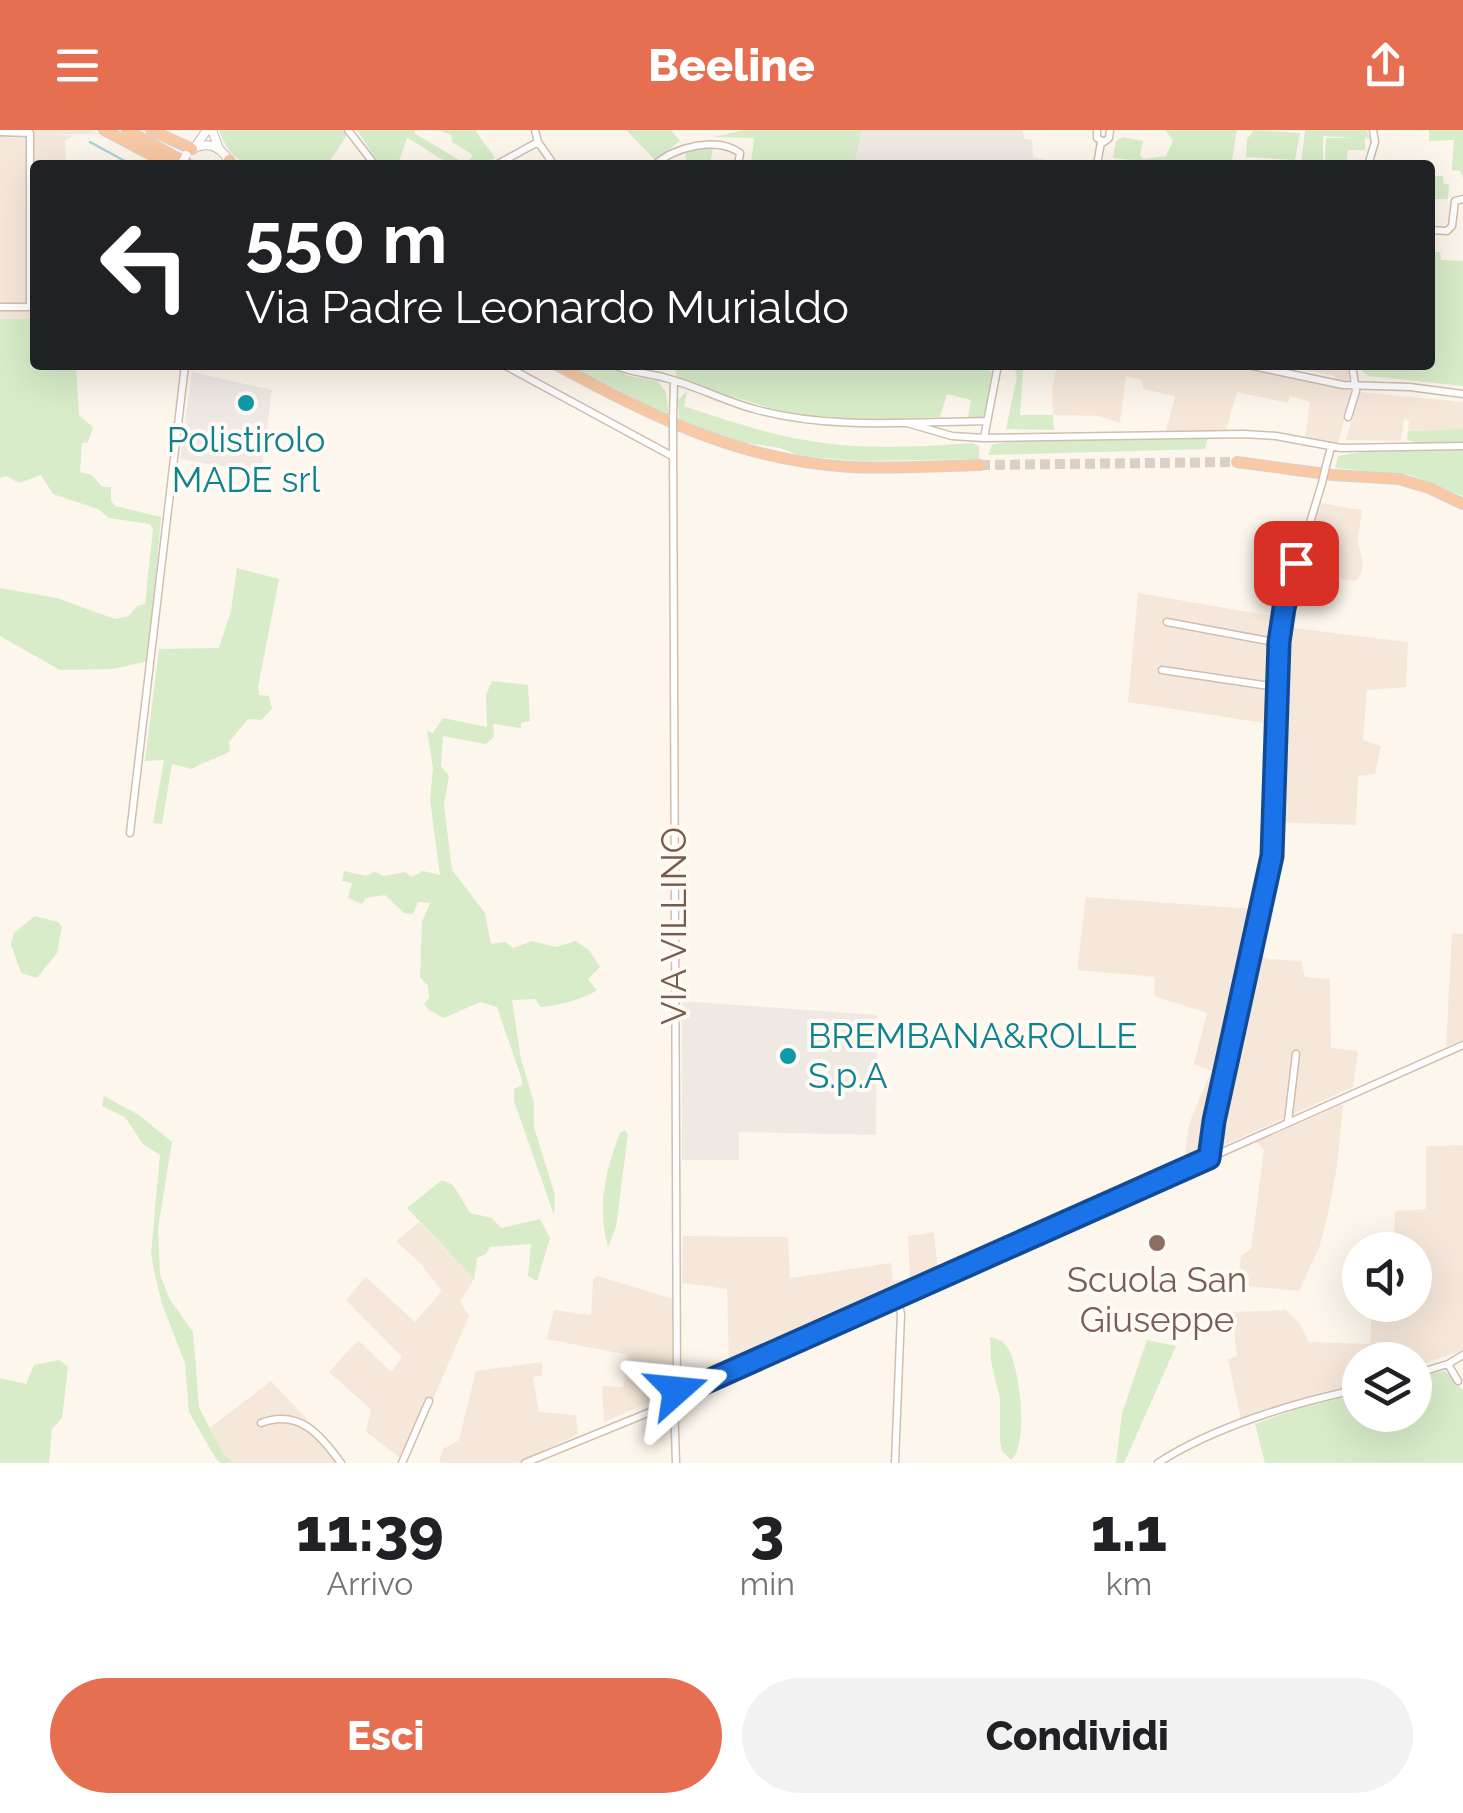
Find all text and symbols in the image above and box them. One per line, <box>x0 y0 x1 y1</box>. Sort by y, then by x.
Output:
icon: menu <box>50 38 105 93</box>
icon: share <box>1358 38 1413 93</box>
text: Beeline <box>648 39 815 92</box>
text: 550 m <box>245 197 448 279</box>
icon: left <box>80 200 210 330</box>
text: Via Padre Leonardo Murialdo <box>245 281 849 334</box>
marker: Polistirolo MADE srl <box>235 392 257 414</box>
place label: Polistirolo MADE srl <box>167 419 325 500</box>
pin <box>1254 521 1339 606</box>
icon: arrive <box>1269 536 1324 591</box>
street label: VIA VILLINO <box>653 827 694 1025</box>
place label: BREMBANA&ROLLE S.p.A <box>808 1015 1138 1096</box>
marker: BREMBANA&ROLLE S.p.A <box>777 1045 799 1067</box>
marker: Scuola San Giuseppe <box>1146 1232 1168 1254</box>
map controls <box>1342 1232 1432 1432</box>
button: sound <box>1342 1232 1432 1322</box>
place label: Scuola San Giuseppe <box>1067 1259 1247 1340</box>
position arrow <box>625 1338 729 1442</box>
button: layers <box>1342 1342 1432 1432</box>
text: 11:39 <box>296 1495 444 1565</box>
text: 3 <box>750 1495 784 1565</box>
text: 1.1 <box>1091 1495 1167 1565</box>
text: Arrivo <box>327 1565 413 1602</box>
text: min <box>740 1565 795 1602</box>
text: km <box>1106 1565 1152 1602</box>
button: Esci <box>50 1678 722 1793</box>
button: Condividi <box>742 1678 1413 1793</box>

